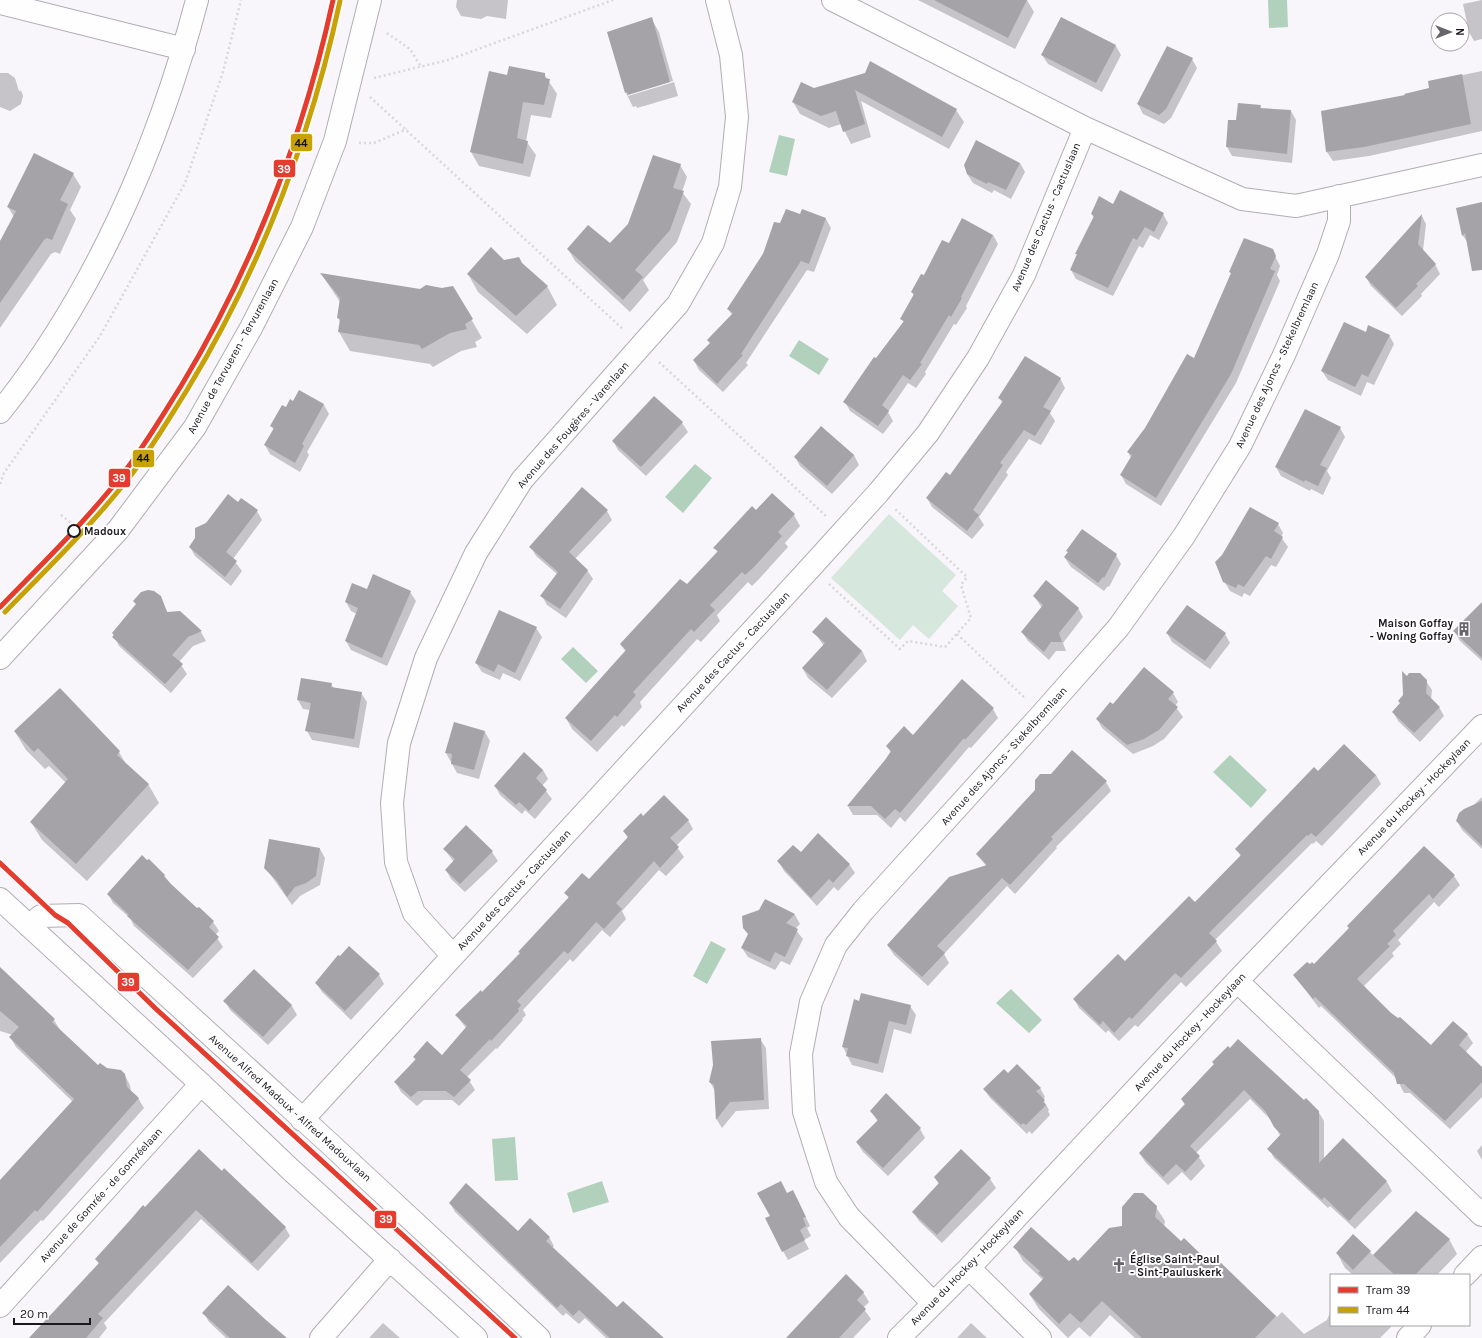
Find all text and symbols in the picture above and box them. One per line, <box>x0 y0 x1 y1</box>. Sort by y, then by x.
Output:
north arrow <box>1430 12 1470 52</box>
text: N <box>1453 28 1466 36</box>
line badge: 44 <box>290 133 313 152</box>
text: 44 <box>294 137 308 150</box>
street label: Avenue des Cactus - Cactuslaan <box>1009 141 1083 293</box>
line badge: 39 <box>273 159 296 178</box>
text: 39 <box>277 163 291 176</box>
street label: Avenue de Tervueren - Tervurenlaan <box>185 276 281 436</box>
street label: Avenue des Ajoncs - Stekelbremlaan <box>1233 280 1321 450</box>
street label: Avenue des Fougères - Varenlaan <box>514 359 632 491</box>
line badge: 44 <box>132 449 155 468</box>
text: 44 <box>136 452 150 465</box>
line badge: 39 <box>108 468 131 488</box>
text: 39 <box>112 472 126 485</box>
marker: Madoux <box>67 524 81 538</box>
place label: Madoux <box>84 525 126 538</box>
street label: Avenue des Cactus - Cactuslaan <box>674 589 792 715</box>
place label: Maison Goffay - Woning Goffay <box>1370 617 1453 643</box>
building icon: Maison Goffay - Woning Goffay <box>1456 621 1472 637</box>
street label: Avenue des Ajoncs - Stekelbremlaan <box>938 684 1070 828</box>
street label: Avenue du Hockey - Hockeylaan <box>1355 736 1473 858</box>
street label: Avenue des Cactus - Cactuslaan <box>455 827 573 953</box>
street label: Avenue du Hockey - Hockeylaan <box>1132 970 1248 1094</box>
line badge: 39 <box>117 972 140 992</box>
text: 39 <box>121 976 135 989</box>
street label: Avenue Alfred Madoux - Alfred Madouxlaan <box>206 1032 374 1184</box>
street label: Avenue de Gomrée - de Gomréelaan <box>37 1125 165 1265</box>
street label: Avenue du Hockey - Hockeylaan <box>908 1206 1026 1328</box>
line badge: 39 <box>374 1210 397 1229</box>
text: 39 <box>379 1213 393 1226</box>
place label: Église Saint-Paul - Sint-Pauluskerk <box>1130 1251 1222 1279</box>
church icon: Église Saint-Paul - Sint-Pauluskerk <box>1111 1257 1127 1273</box>
legend <box>1330 1274 1470 1326</box>
text: Tram 39 <box>1366 1283 1410 1297</box>
scale bar <box>14 1300 90 1326</box>
text: Tram 44 <box>1366 1303 1410 1317</box>
text: 20 m <box>20 1307 48 1321</box>

